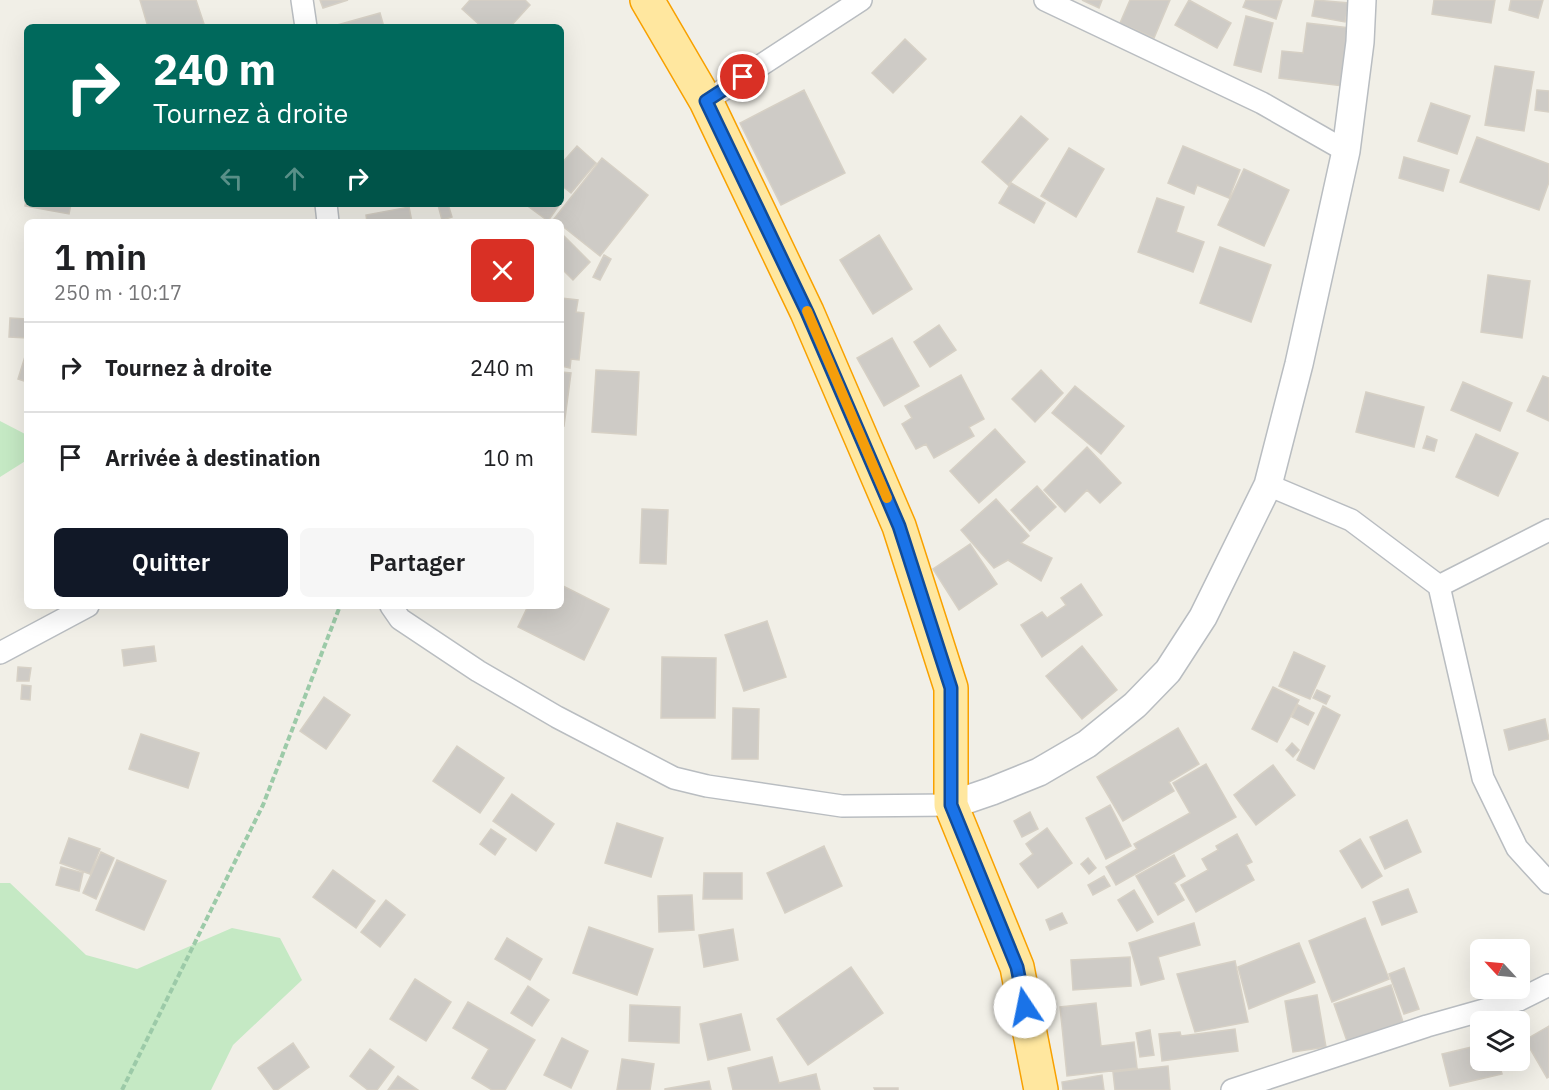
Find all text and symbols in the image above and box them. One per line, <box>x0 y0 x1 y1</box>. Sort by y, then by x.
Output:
text: 240 m <box>153 42 276 97</box>
icon: right <box>54 48 132 126</box>
pin <box>717 51 768 102</box>
icon: arrive <box>726 60 759 93</box>
text: Tournez à droite <box>153 95 348 130</box>
icon: left <box>215 162 248 195</box>
icon: ahead <box>278 162 311 195</box>
icon: right <box>341 162 374 195</box>
text: 1 min <box>54 233 147 280</box>
button: close <box>471 239 534 302</box>
text: 250 m · 10:17 <box>54 279 182 306</box>
icon: right <box>54 351 87 384</box>
text: Tournez à droite <box>105 353 272 382</box>
text: 240 m <box>470 353 534 382</box>
icon: arrive <box>54 441 87 474</box>
text: Arrivée à destination <box>105 443 321 472</box>
text: 10 m <box>483 443 534 472</box>
button: Quitter <box>54 528 288 597</box>
button: Partager <box>300 528 534 597</box>
north arrow <box>1470 939 1530 999</box>
map controls <box>1470 939 1530 1071</box>
position arrow <box>993 975 1057 1039</box>
button: layers <box>1470 1011 1530 1071</box>

